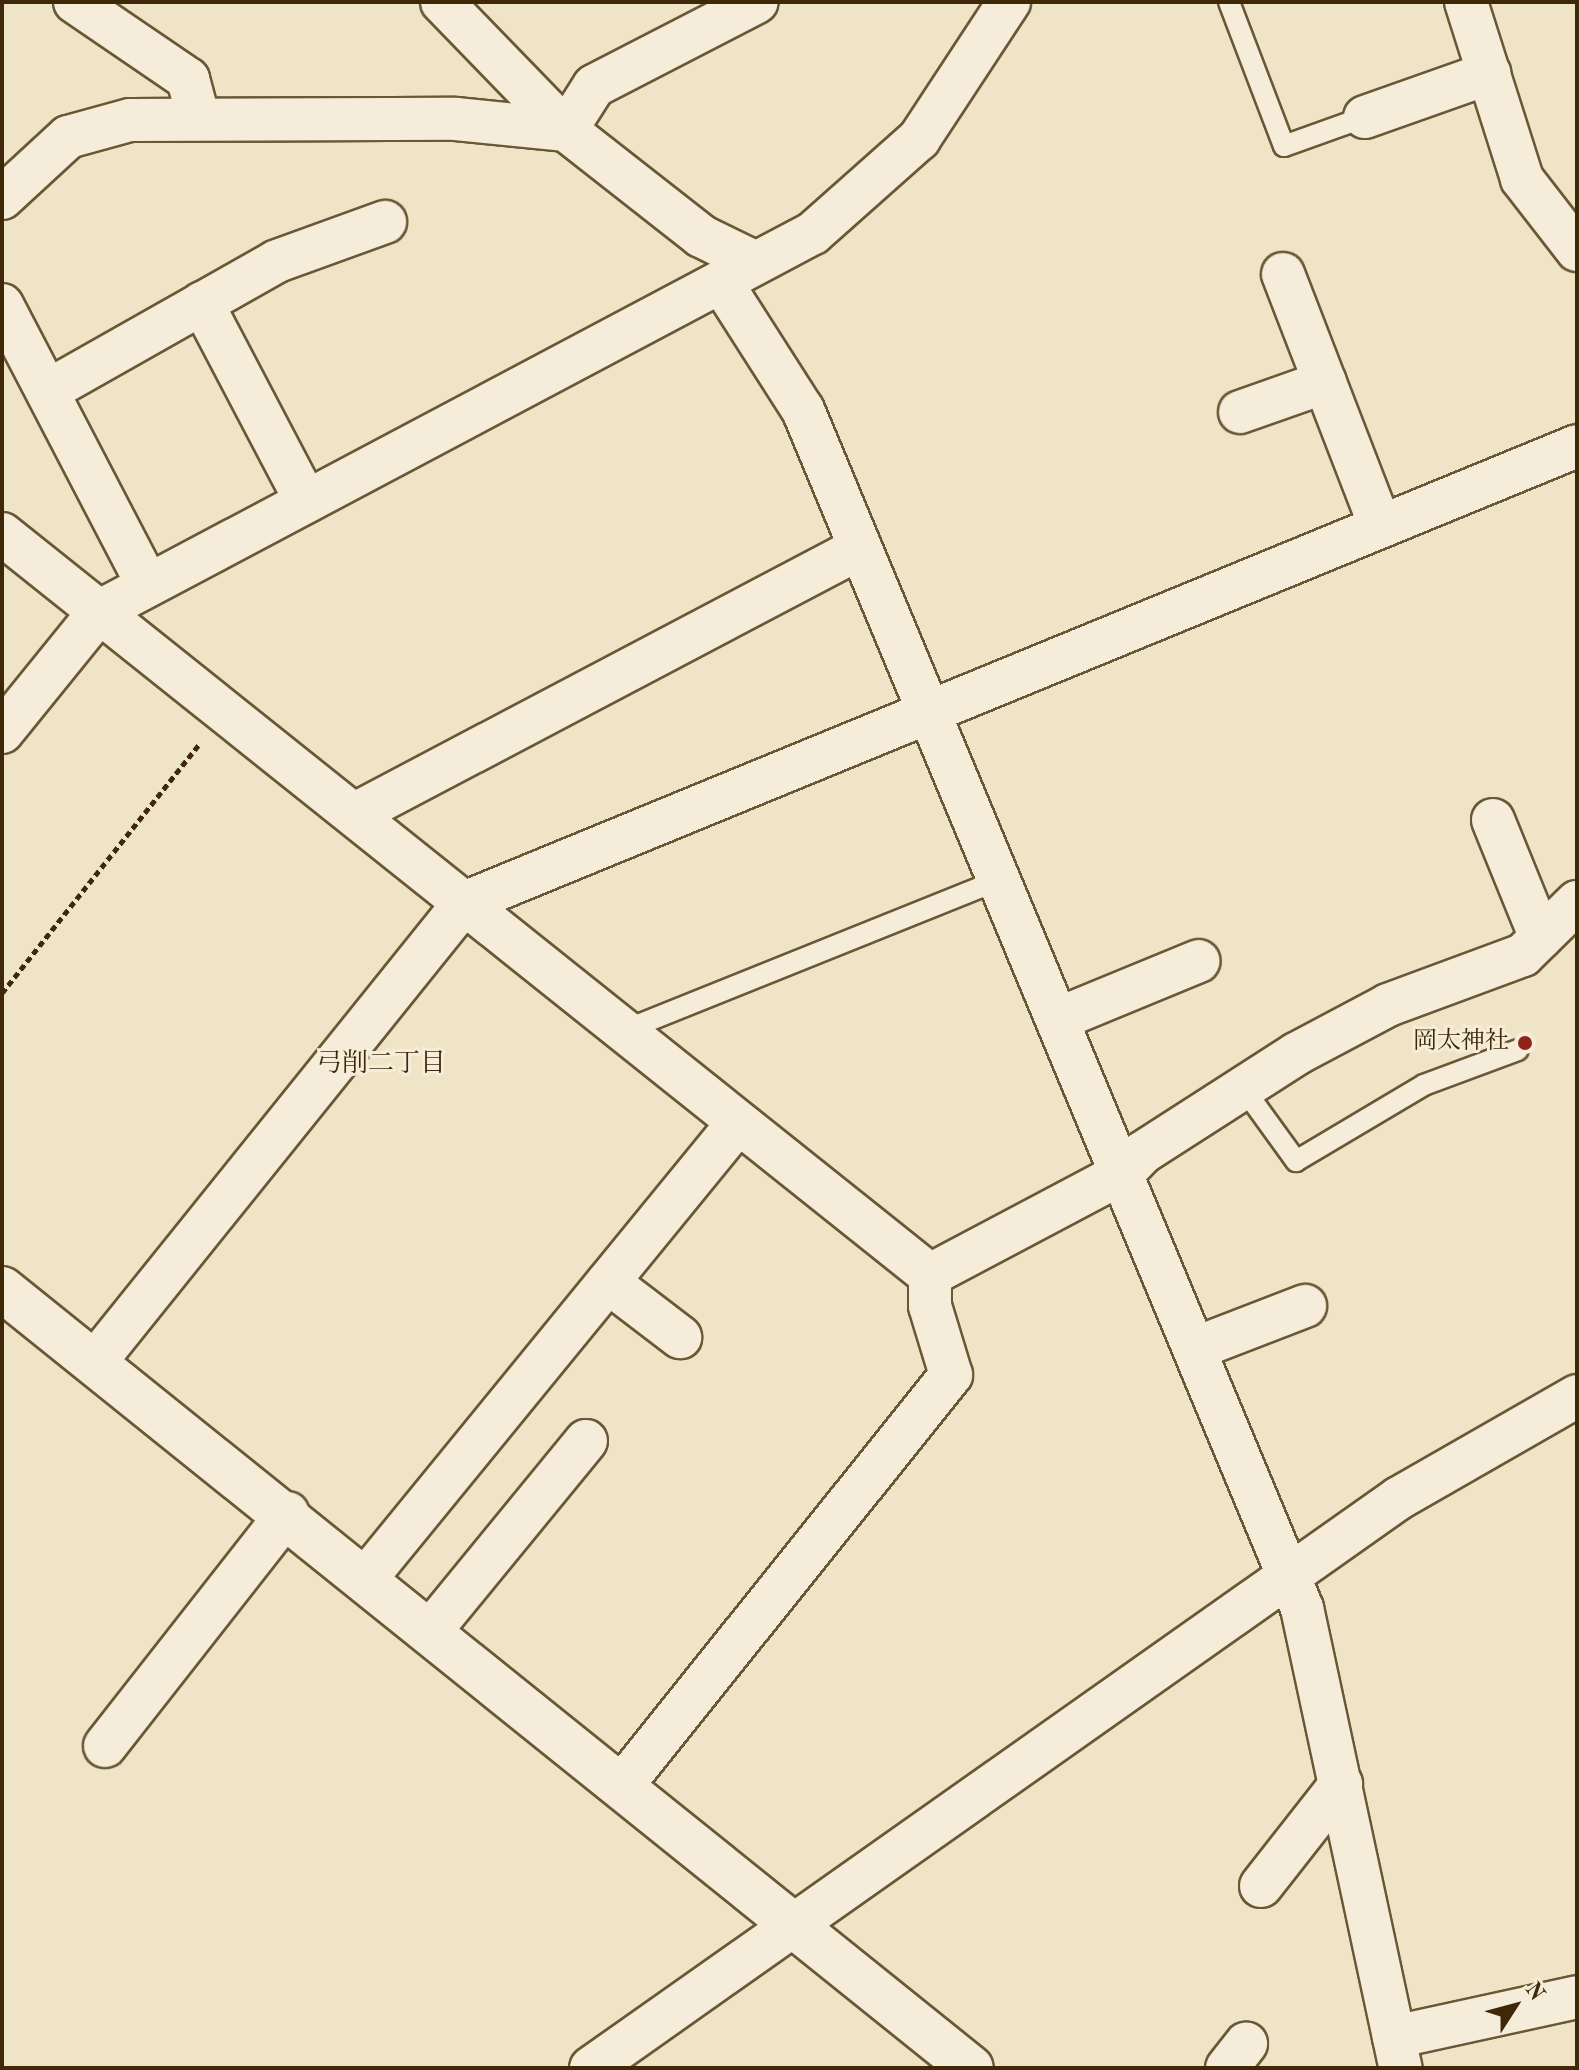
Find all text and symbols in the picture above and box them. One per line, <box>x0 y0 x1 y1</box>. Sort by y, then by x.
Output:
place label: 岡太神社 <box>1413 1029 1509 1057</box>
marker: 岡太神社 <box>1516 1034 1534 1052</box>
district label: 弓削二丁目 <box>316 1049 446 1081</box>
north arrow <box>1475 1966 1555 2046</box>
text: N <box>1521 1979 1548 2005</box>

